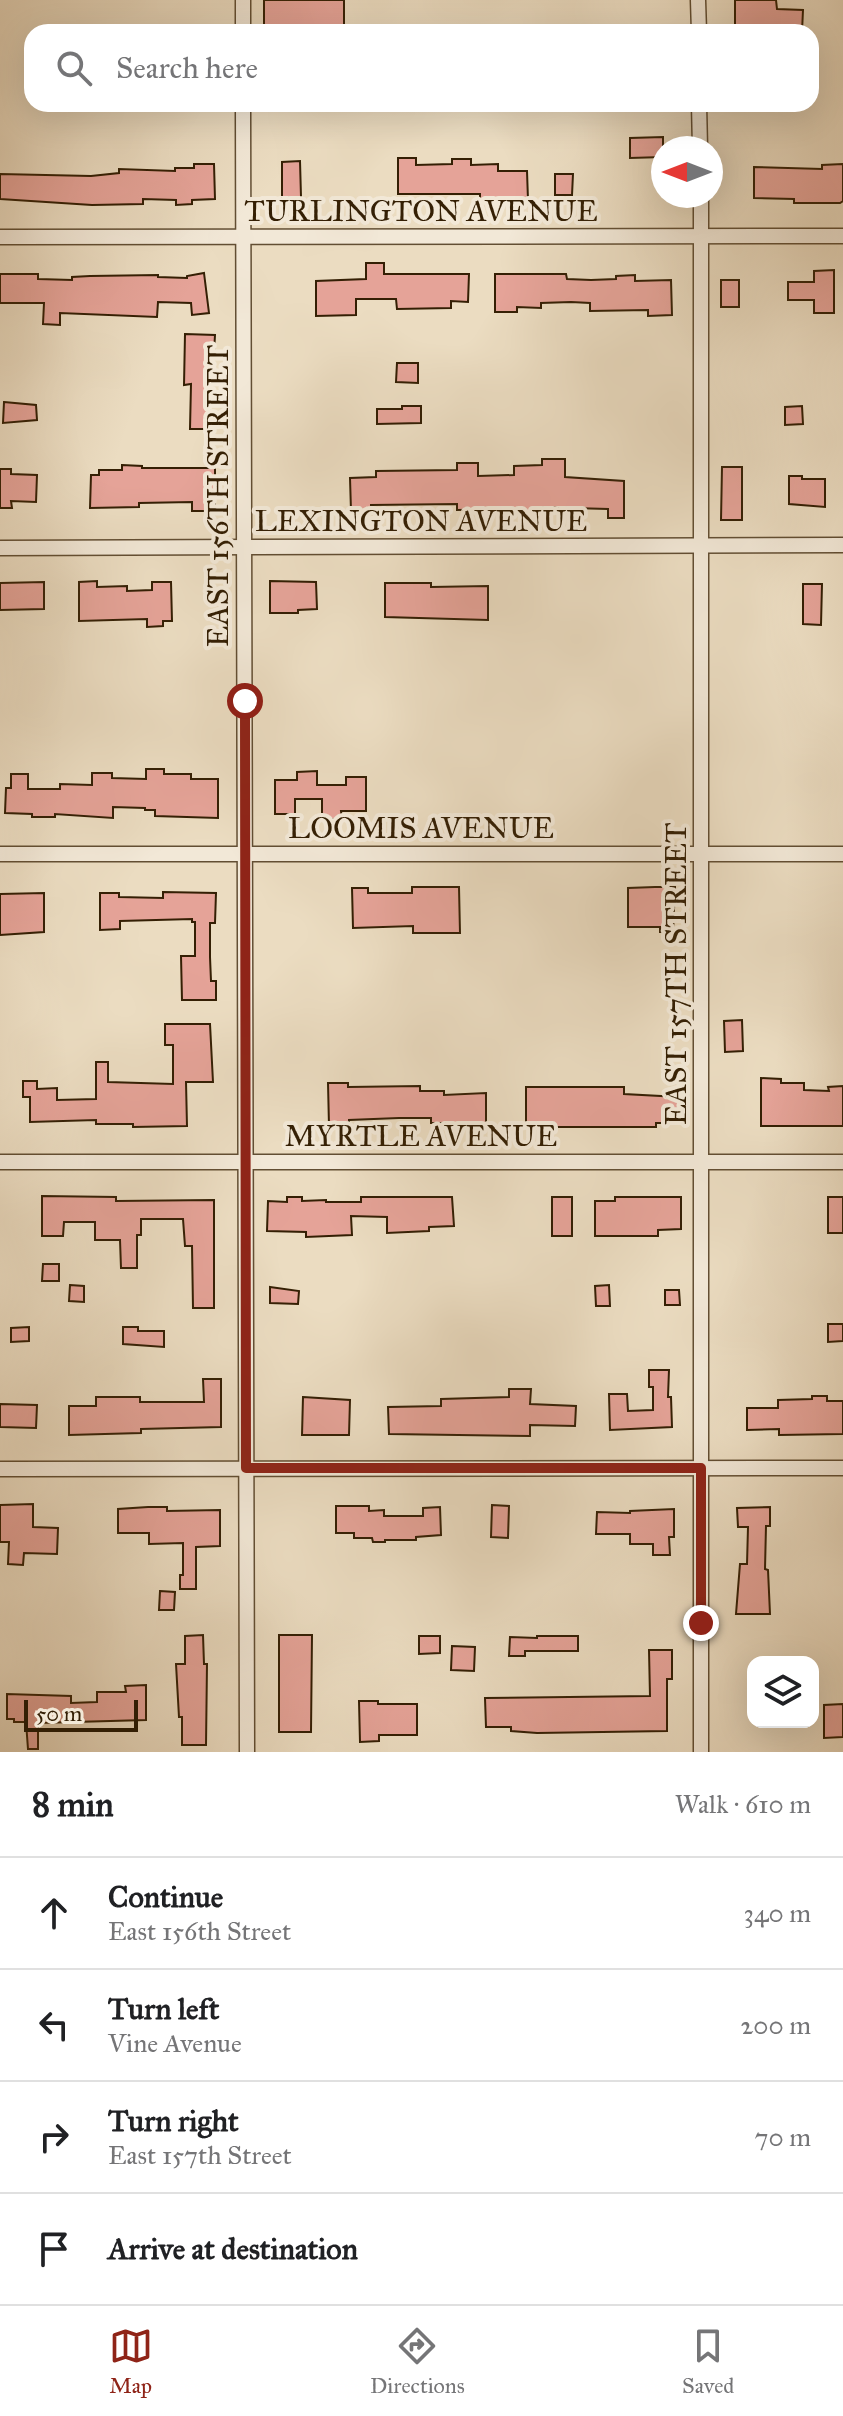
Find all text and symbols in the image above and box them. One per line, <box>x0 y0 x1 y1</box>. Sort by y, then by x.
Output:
search box <box>24 24 819 112</box>
icon: search <box>52 46 96 90</box>
text: Search here <box>116 50 258 86</box>
north arrow <box>651 136 723 208</box>
street label: TURLINGTON AVENUE <box>244 193 598 229</box>
street label: EAST 156TH STREET <box>200 345 236 647</box>
street label: LEXINGTON AVENUE <box>255 503 587 539</box>
route start <box>227 683 263 719</box>
street label: LOOMIS AVENUE <box>288 810 554 846</box>
street label: EAST 157TH STREET <box>658 822 694 1126</box>
street label: MYRTLE AVENUE <box>285 1118 557 1154</box>
route end <box>683 1605 719 1641</box>
map controls <box>747 1656 819 1728</box>
button: layers <box>747 1656 819 1728</box>
scale bar <box>24 1696 138 1732</box>
text: 50 m <box>36 1700 82 1727</box>
text: 8 min <box>32 1784 114 1825</box>
text: Walk · 610 m <box>675 1788 811 1820</box>
text: Continue <box>108 1879 223 1915</box>
icon: ahead <box>32 1891 76 1935</box>
text: 340 m <box>744 1897 811 1929</box>
text: East 156th Street <box>108 1915 291 1947</box>
text: Turn left <box>108 1991 219 2027</box>
icon: left <box>32 2003 76 2047</box>
text: 200 m <box>740 2009 811 2041</box>
text: Vine Avenue <box>108 2027 242 2059</box>
text: Turn right <box>108 2103 239 2139</box>
icon: right <box>32 2115 76 2159</box>
text: 70 m <box>755 2121 811 2153</box>
text: East 157th Street <box>108 2139 292 2171</box>
icon: arrive <box>32 2227 76 2271</box>
text: Arrive at destination <box>108 2231 358 2267</box>
tab: Map <box>109 2324 153 2399</box>
tab: Directions <box>370 2324 465 2399</box>
tab: Saved <box>682 2324 734 2399</box>

